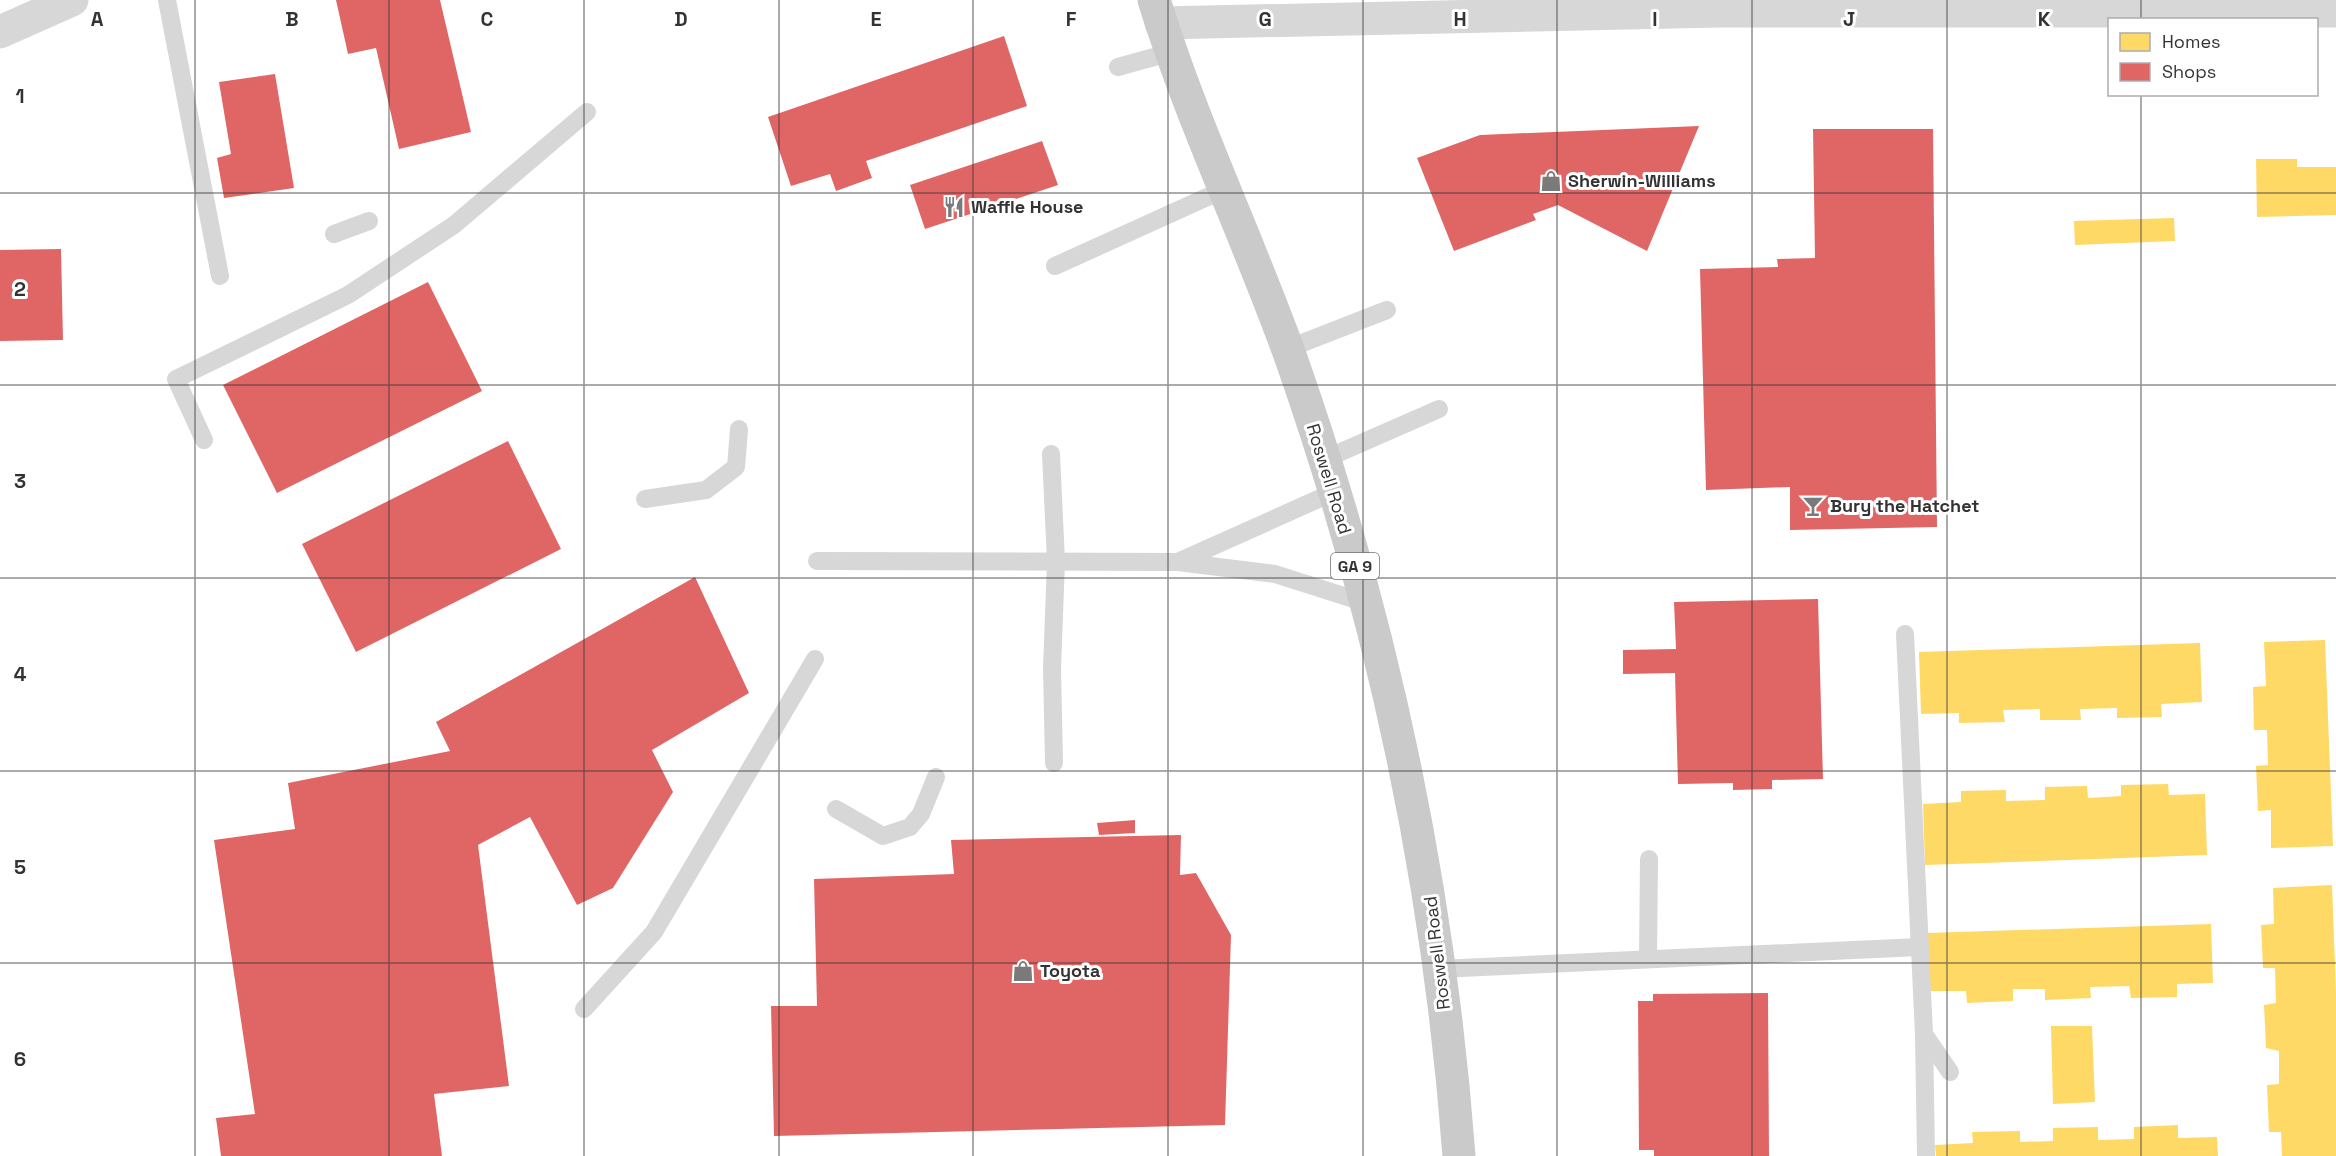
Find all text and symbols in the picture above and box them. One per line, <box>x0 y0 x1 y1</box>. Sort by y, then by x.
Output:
text: A <box>91 6 104 32</box>
text: B <box>285 6 299 32</box>
text: C <box>481 6 494 32</box>
text: D <box>674 6 688 32</box>
text: E <box>870 6 882 32</box>
text: F <box>1066 6 1077 32</box>
text: G <box>1258 6 1272 32</box>
text: H <box>1453 6 1467 32</box>
text: I <box>1652 6 1658 32</box>
text: J <box>1843 6 1855 32</box>
text: K <box>2038 6 2051 32</box>
legend <box>2108 18 2318 96</box>
text: Homes <box>2162 30 2221 53</box>
text: Shops <box>2162 60 2216 83</box>
text: 1 <box>15 83 25 109</box>
shop icon: Sherwin-Williams <box>1539 169 1563 193</box>
place label: Sherwin-Williams <box>1568 169 1716 192</box>
restaurant icon: Waffle House <box>942 195 966 219</box>
place label: Waffle House <box>971 195 1084 218</box>
text: 2 <box>14 276 26 302</box>
street label: Roswell Road <box>1302 421 1357 537</box>
text: 3 <box>14 468 26 494</box>
bar icon: Bury the Hatchet <box>1801 494 1825 518</box>
place label: Bury the Hatchet <box>1830 494 1979 517</box>
road number: GA 9 <box>1331 553 1379 579</box>
text: 4 <box>14 661 27 687</box>
text: 5 <box>14 854 26 880</box>
street label: Roswell Road <box>1418 895 1455 1011</box>
shop icon: Toyota <box>1011 959 1035 983</box>
place label: Toyota <box>1040 959 1101 982</box>
text: 6 <box>14 1046 26 1072</box>

